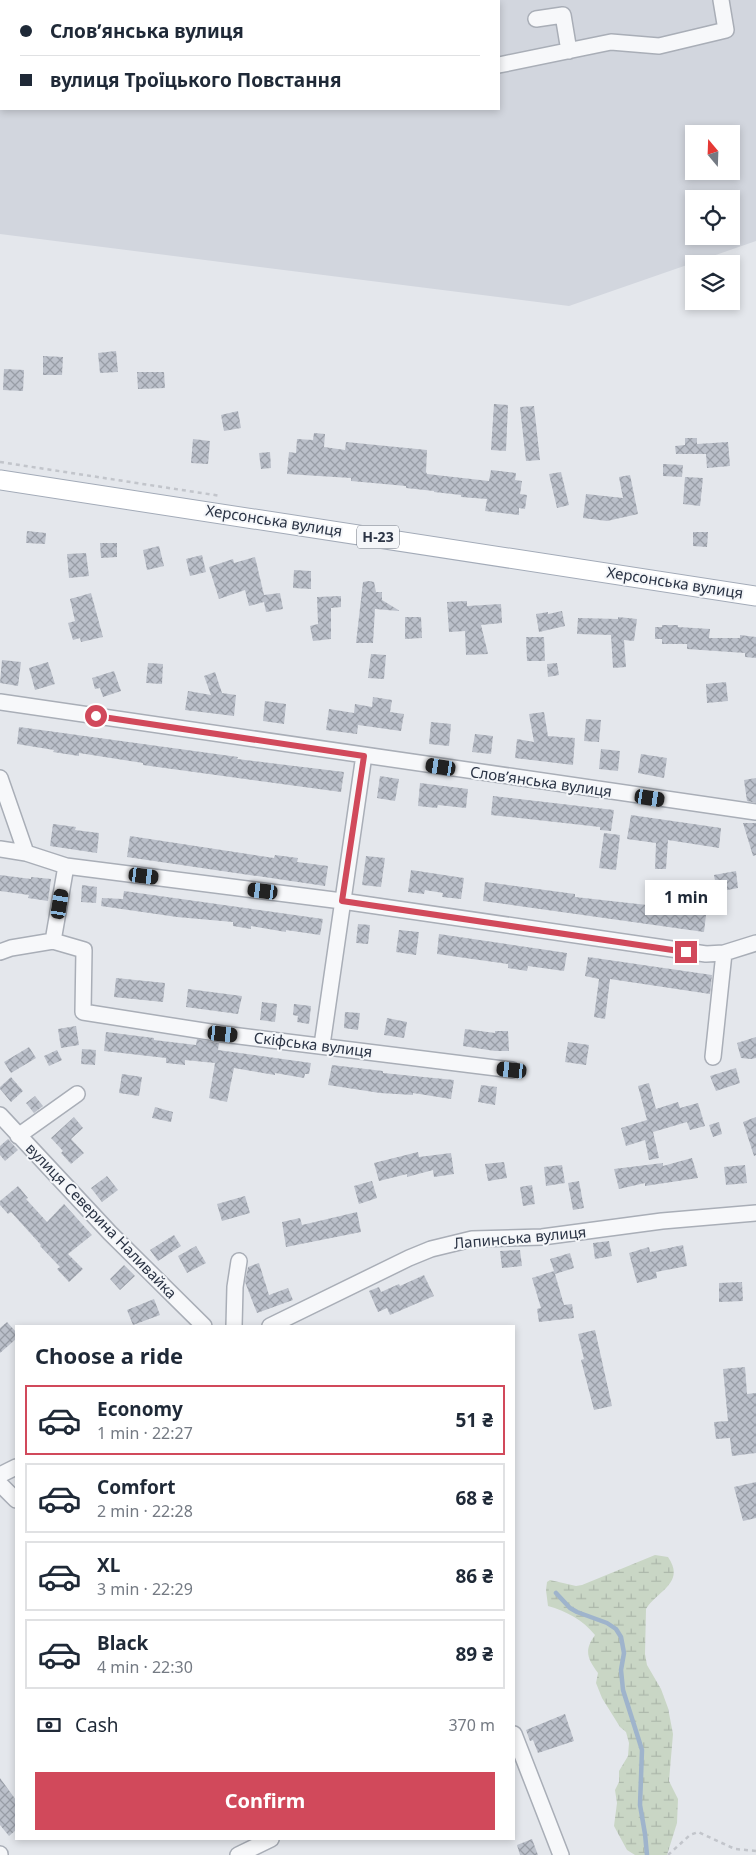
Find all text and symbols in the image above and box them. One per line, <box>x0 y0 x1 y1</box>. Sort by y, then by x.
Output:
text: Словʼянська вулиця <box>50 18 244 44</box>
text: вулиця Троїцького Повстання <box>50 67 342 93</box>
north arrow <box>685 125 740 180</box>
map controls <box>685 125 740 310</box>
button: locate <box>685 190 740 245</box>
button: layers <box>685 255 740 310</box>
street label: Херсонська вулиця <box>204 499 344 541</box>
road number: Н-23 <box>357 526 399 548</box>
street label: Херсонська вулиця <box>605 561 745 603</box>
route start <box>85 705 107 727</box>
car <box>425 757 456 777</box>
street label: Словʼянська вулиця <box>469 761 613 801</box>
car <box>634 788 665 808</box>
car <box>128 867 159 885</box>
callout: 1 min <box>645 880 727 914</box>
car <box>247 882 278 900</box>
text: 1 min <box>664 886 708 908</box>
car <box>50 888 69 920</box>
route end <box>675 941 697 963</box>
car <box>207 1025 238 1043</box>
street label: Скіфська вулиця <box>253 1027 373 1061</box>
car <box>496 1061 527 1079</box>
street label: вулиця Северина Наливайка <box>22 1138 182 1303</box>
street label: Лапинська вулиця <box>453 1221 587 1253</box>
text: Choose a ride <box>35 1340 183 1370</box>
text: Economy <box>97 1396 183 1422</box>
icon: car <box>37 1398 82 1443</box>
text: 51 ₴ <box>455 1407 493 1433</box>
text: 1 min · 22:27 <box>97 1422 193 1444</box>
text: Comfort <box>97 1474 176 1500</box>
icon: car <box>37 1476 82 1521</box>
text: 68 ₴ <box>455 1485 493 1511</box>
text: 2 min · 22:28 <box>97 1500 193 1522</box>
text: XL <box>97 1552 120 1578</box>
icon: car <box>37 1554 82 1599</box>
text: 86 ₴ <box>455 1563 493 1589</box>
text: 3 min · 22:29 <box>97 1578 193 1600</box>
text: Black <box>97 1630 148 1656</box>
icon: car <box>37 1632 82 1677</box>
text: 89 ₴ <box>455 1641 493 1667</box>
text: 4 min · 22:30 <box>97 1656 193 1678</box>
icon: cash <box>35 1711 63 1739</box>
text: Cash <box>75 1712 119 1738</box>
text: 370 m <box>448 1714 495 1736</box>
button: Confirm <box>35 1772 495 1830</box>

